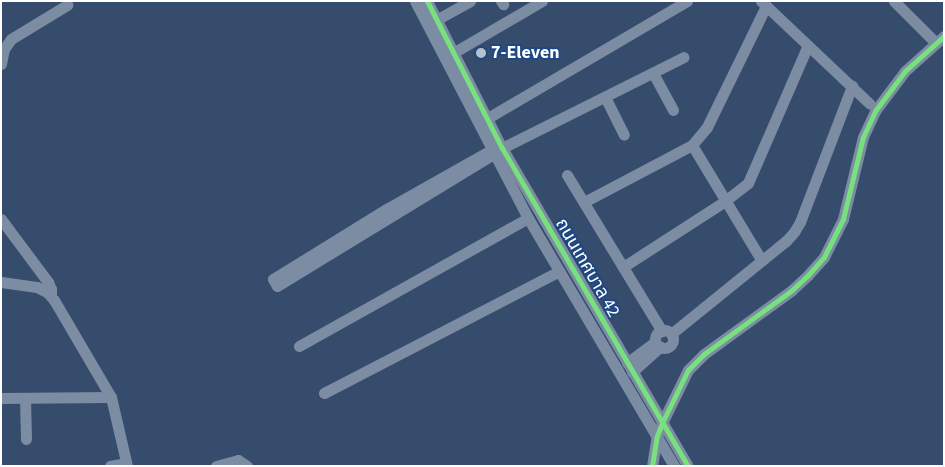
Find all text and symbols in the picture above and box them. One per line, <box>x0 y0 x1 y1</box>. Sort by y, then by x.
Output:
place label: 7-Eleven <box>491 42 560 64</box>
marker: 7-Eleven <box>475 47 487 59</box>
street label: ถนนเทศบาล 42 <box>550 215 624 321</box>

